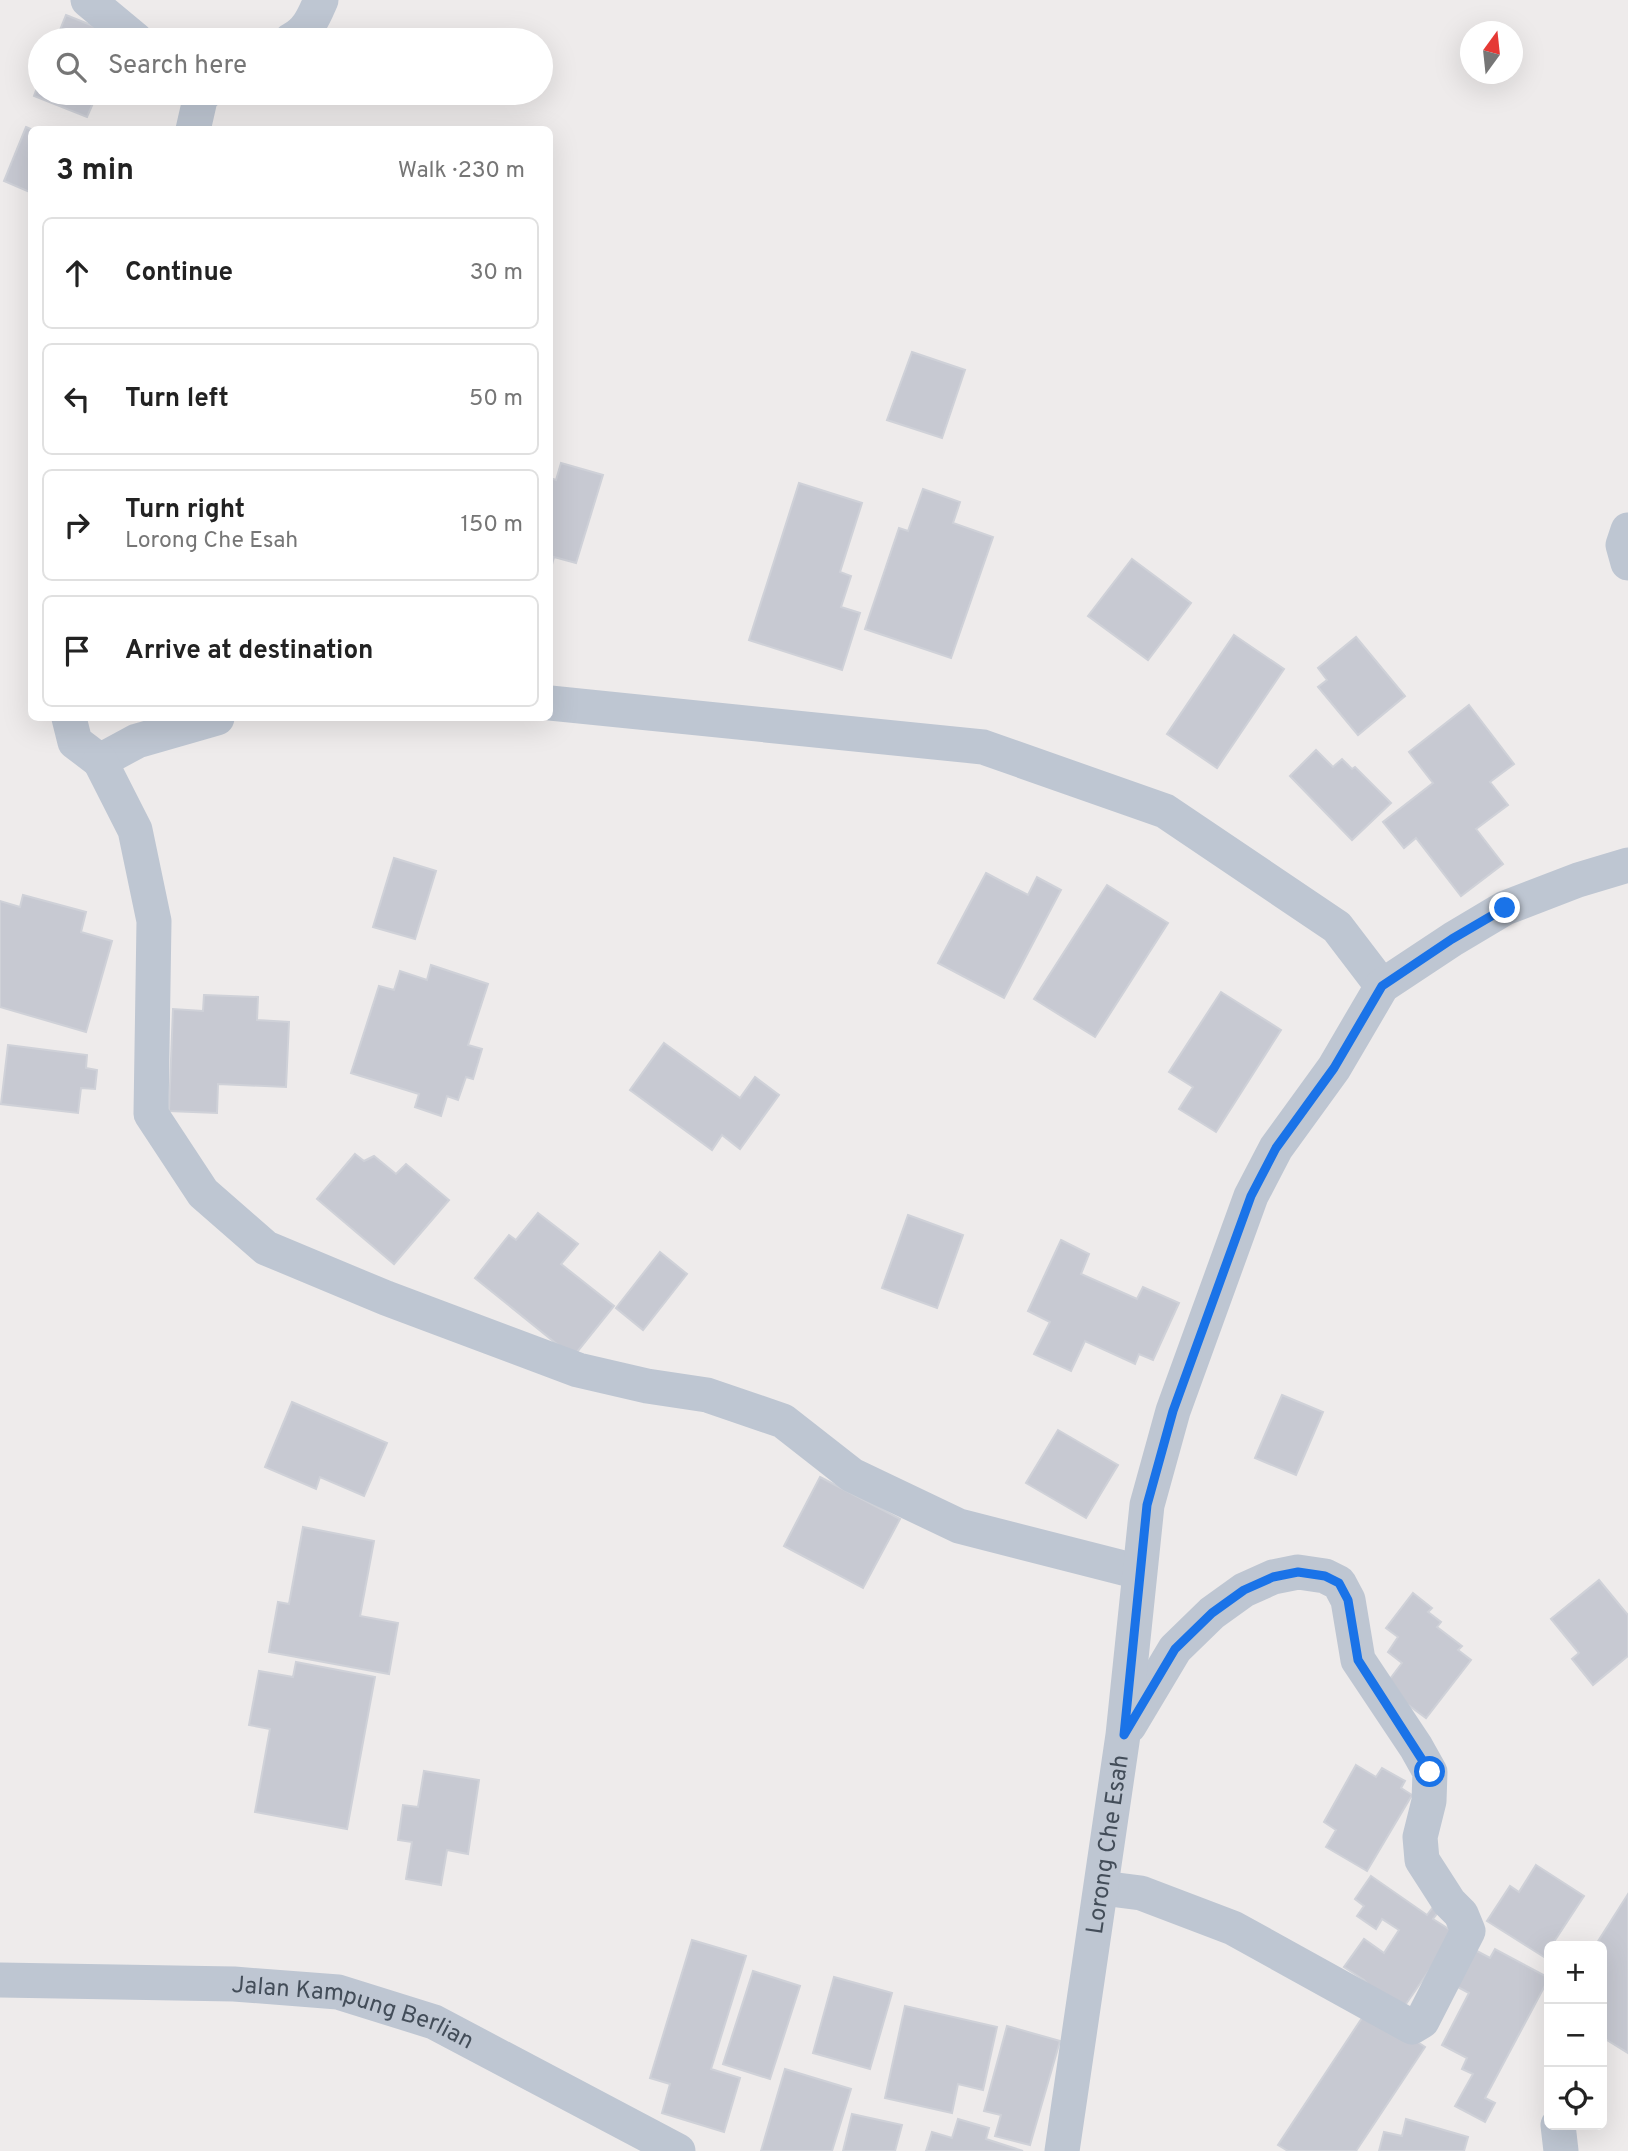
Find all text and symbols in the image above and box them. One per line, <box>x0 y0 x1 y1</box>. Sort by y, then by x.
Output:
north arrow <box>1460 21 1523 84</box>
search box <box>28 28 553 105</box>
icon: search <box>52 48 90 86</box>
text: Search here <box>108 50 247 83</box>
text: 3 min <box>56 153 134 190</box>
text: Walk · 230 m <box>398 157 525 186</box>
icon: ahead <box>58 254 96 292</box>
text: Continue <box>125 257 233 290</box>
text: 30 m <box>470 259 523 288</box>
icon: left <box>58 380 96 418</box>
text: Turn left <box>125 383 229 416</box>
text: 50 m <box>469 385 523 414</box>
text: Turn right <box>125 494 245 527</box>
icon: right <box>58 506 96 544</box>
text: 150 m <box>461 511 523 540</box>
text: Lorong Che Esah <box>125 527 298 556</box>
icon: arrive <box>58 632 96 670</box>
text: Arrive at destination <box>125 635 373 668</box>
route end <box>1489 892 1520 923</box>
street label: Lorong Che Esah <box>1081 1753 1137 1936</box>
route start <box>1414 1756 1445 1787</box>
map controls <box>1544 1941 1607 2130</box>
button: + <box>1544 1941 1607 2004</box>
street label: Jalan Kampung Berlian <box>230 1971 478 2057</box>
button: − <box>1544 2004 1607 2067</box>
button: locate <box>1544 2067 1607 2130</box>

